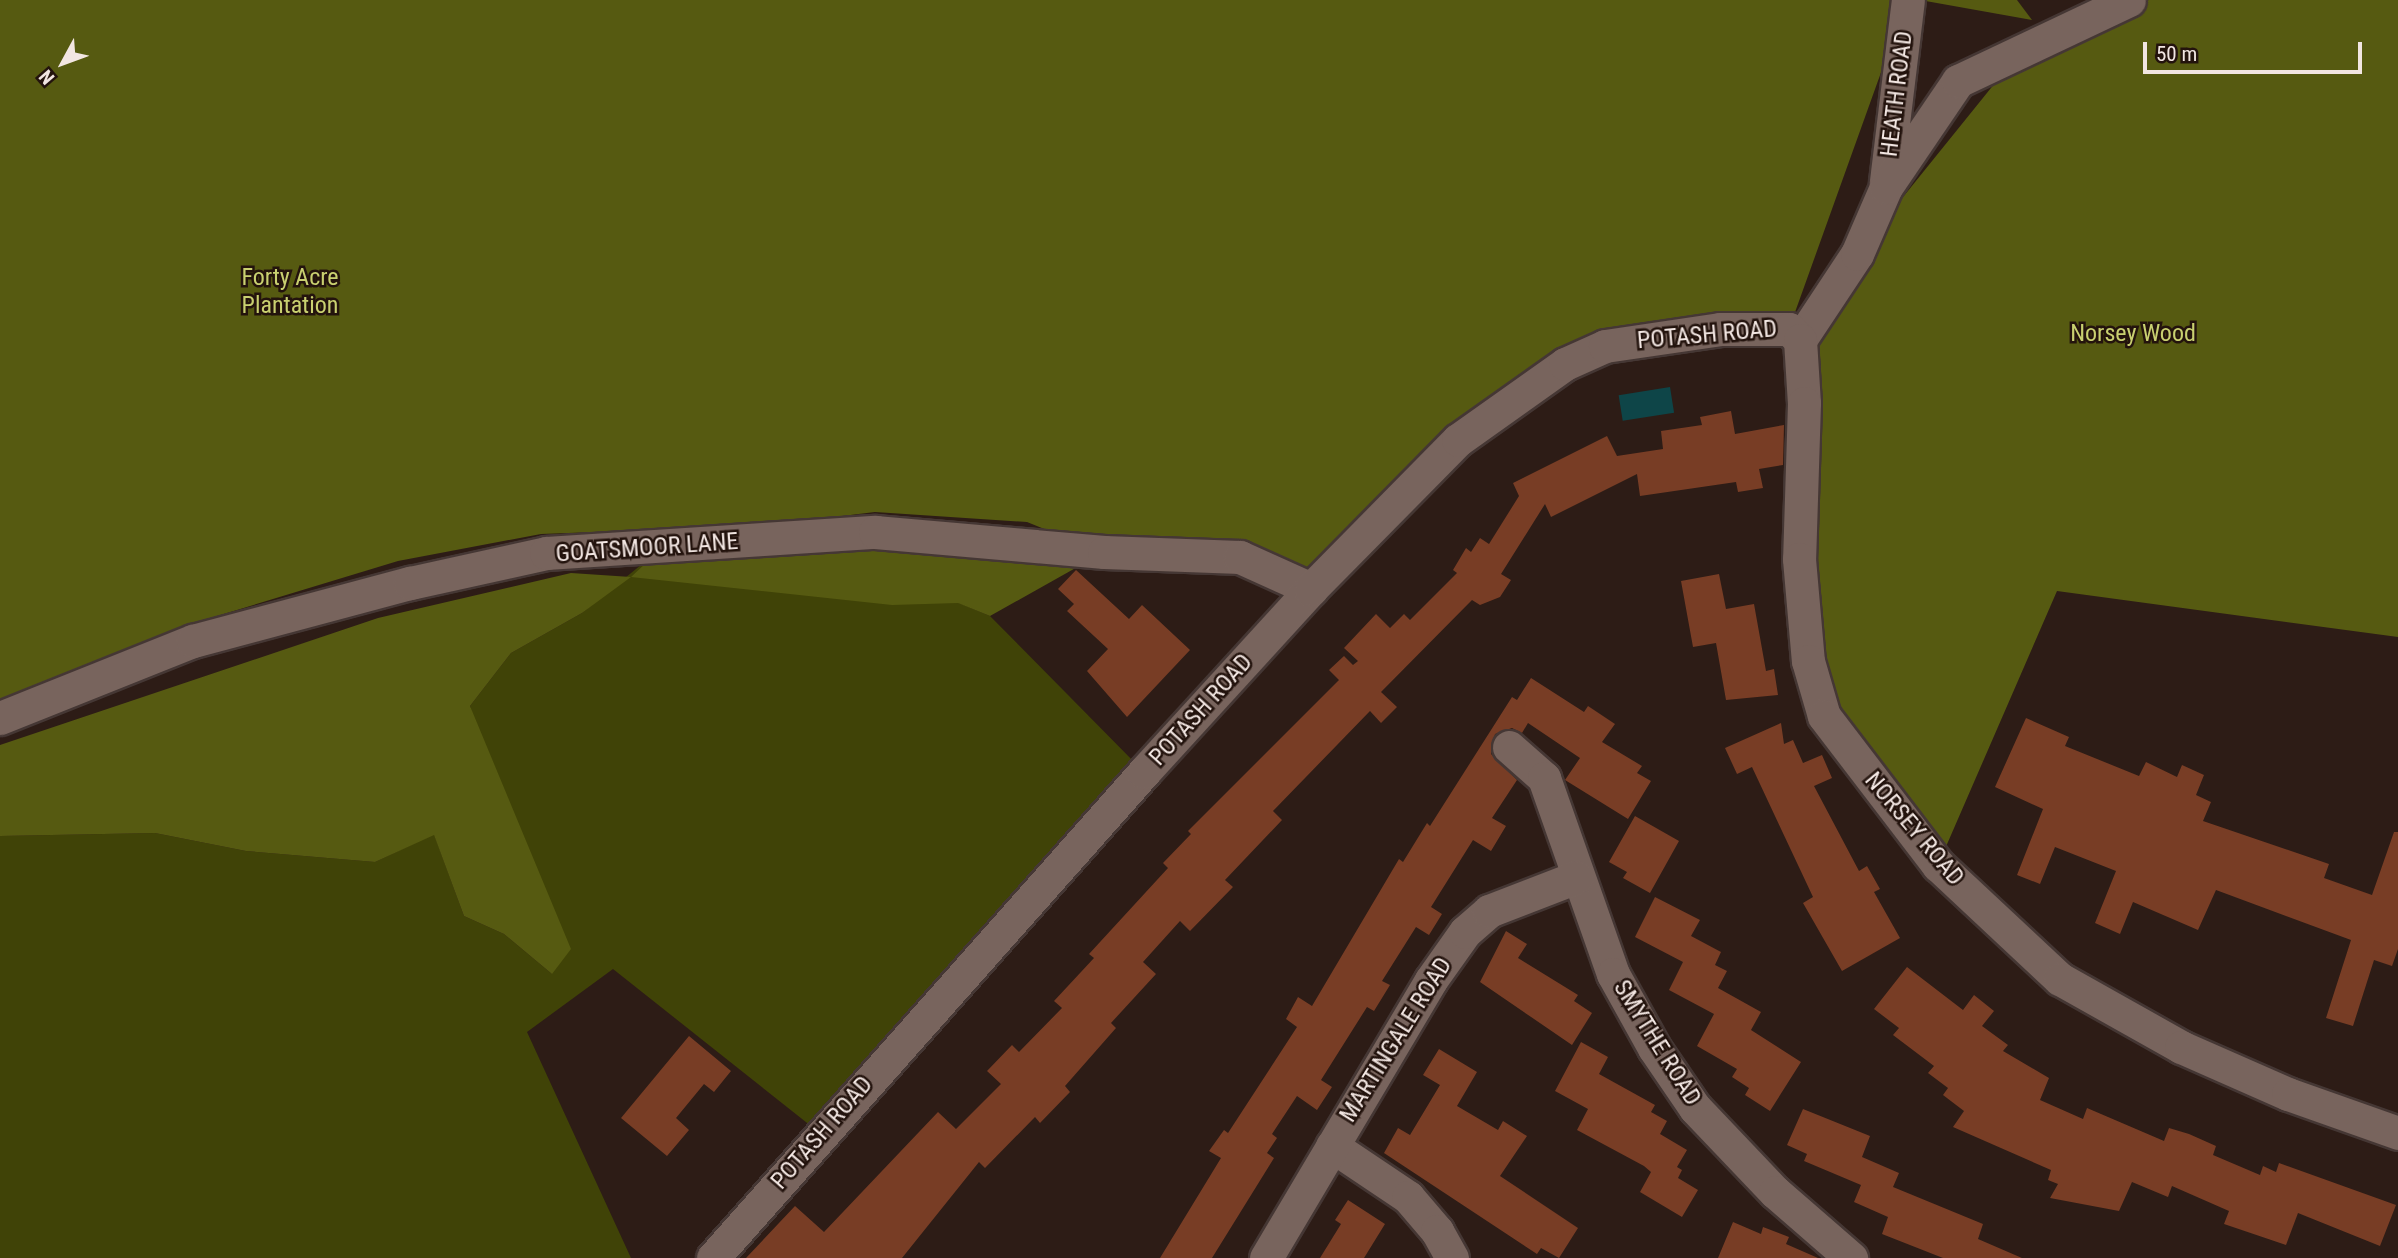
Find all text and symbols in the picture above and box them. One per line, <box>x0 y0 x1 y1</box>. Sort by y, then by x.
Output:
north arrow <box>28 28 98 98</box>
scale bar <box>2146 28 2365 72</box>
street label: HEATH ROAD <box>1875 29 1919 159</box>
text: 50 m <box>2156 42 2197 66</box>
text: N <box>34 65 59 89</box>
park label: Forty Acre Plantation <box>241 264 339 320</box>
street label: POTASH ROAD <box>1636 315 1778 355</box>
park label: Norsey Wood <box>2070 320 2196 348</box>
street label: GOATSMOOR LANE <box>555 527 739 569</box>
street label: POTASH ROAD <box>1143 648 1259 772</box>
street label: NORSEY ROAD <box>1858 767 1970 891</box>
street label: MARTINGALE ROAD <box>1334 952 1458 1128</box>
street label: SMYTHE ROAD <box>1607 975 1707 1111</box>
street label: POTASH ROAD <box>765 1071 879 1195</box>

